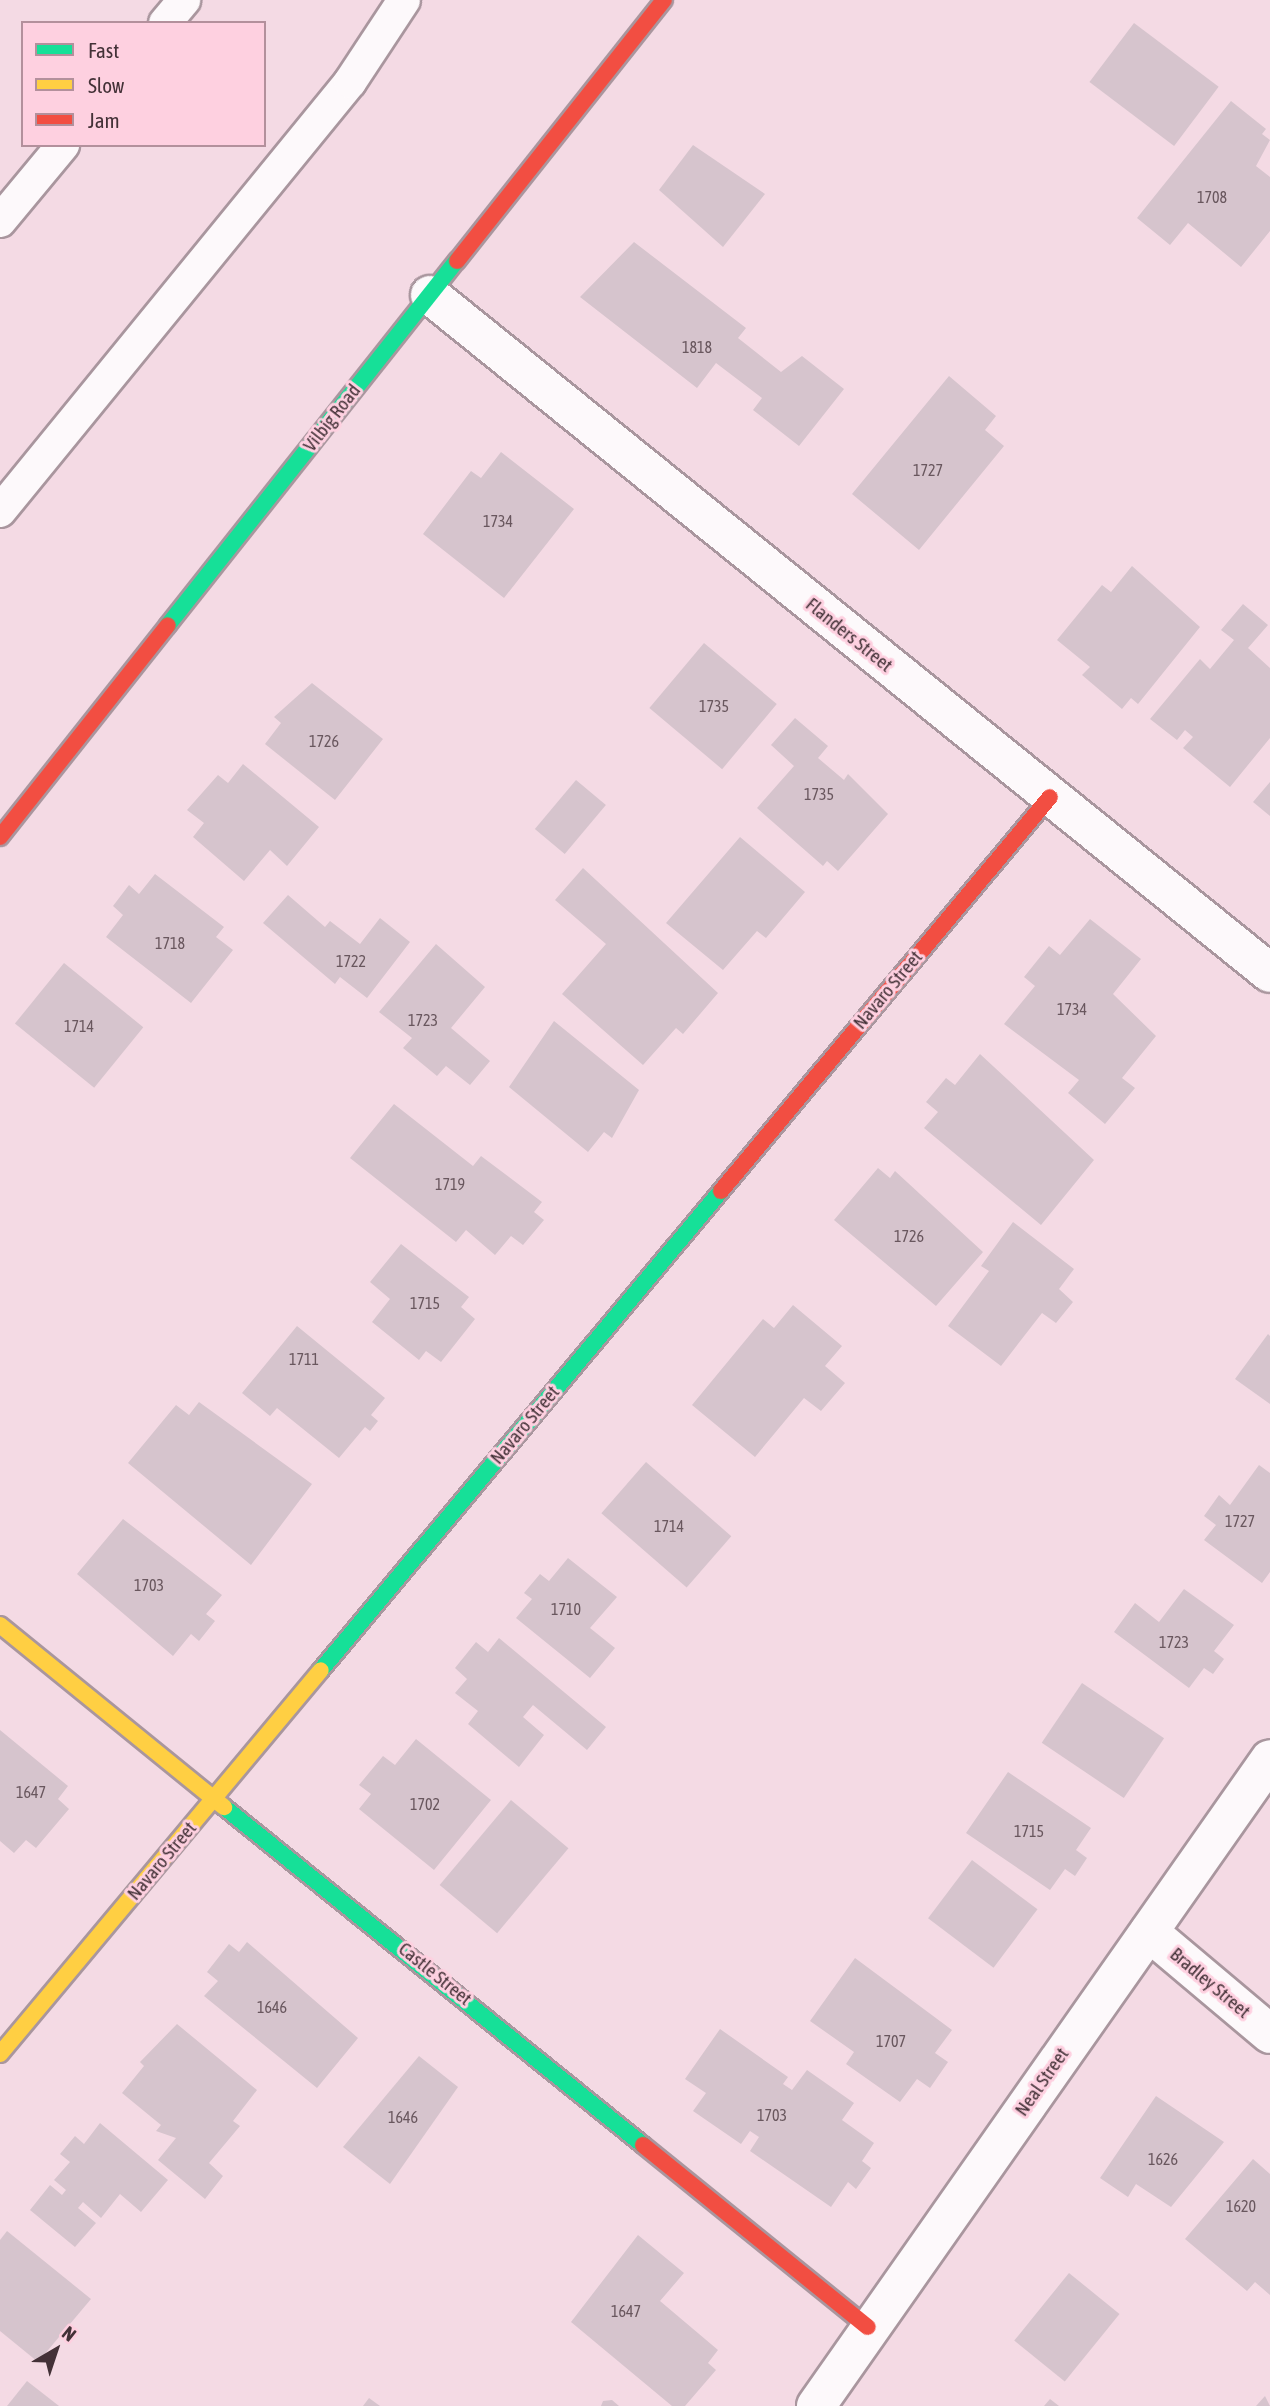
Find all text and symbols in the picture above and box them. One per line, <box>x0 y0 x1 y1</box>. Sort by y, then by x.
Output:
legend <box>21 21 266 147</box>
text: Fast <box>88 38 119 62</box>
text: Slow <box>88 73 124 97</box>
text: Jam <box>88 108 120 132</box>
house number: 1708 <box>1197 187 1227 207</box>
house number: 1818 <box>682 337 712 357</box>
street label: Vilbig Road <box>299 380 365 456</box>
house number: 1727 <box>913 460 943 480</box>
house number: 1734 <box>483 511 513 531</box>
street label: Flanders Street <box>801 593 897 677</box>
house number: 1735 <box>699 696 729 716</box>
house number: 1726 <box>309 731 339 751</box>
house number: 1735 <box>804 784 834 804</box>
house number: 1718 <box>155 933 185 953</box>
street label: Navaro Street <box>849 946 927 1034</box>
house number: 1722 <box>336 951 366 971</box>
house number: 1734 <box>1057 999 1087 1019</box>
house number: 1723 <box>408 1010 438 1030</box>
house number: 1714 <box>64 1016 94 1036</box>
house number: 1719 <box>435 1174 465 1194</box>
house number: 1726 <box>894 1226 924 1246</box>
house number: 1715 <box>410 1293 440 1313</box>
house number: 1711 <box>289 1349 319 1369</box>
street label: Navaro Street <box>486 1381 564 1469</box>
house number: 1727 <box>1225 1511 1255 1531</box>
house number: 1714 <box>654 1516 684 1536</box>
house number: 1703 <box>134 1575 164 1595</box>
house number: 1710 <box>551 1599 581 1619</box>
house number: 1723 <box>1159 1632 1189 1652</box>
house number: 1647 <box>16 1782 46 1802</box>
house number: 1702 <box>410 1794 440 1814</box>
street label: Navaro Street <box>123 1817 201 1905</box>
house number: 1715 <box>1014 1821 1044 1841</box>
street label: Castle Street <box>394 1938 476 2010</box>
street label: Bradley Street <box>1165 1943 1255 2023</box>
house number: 1646 <box>257 1997 287 2017</box>
house number: 1707 <box>876 2031 906 2051</box>
street label: Neal Street <box>1010 2044 1074 2120</box>
house number: 1703 <box>757 2105 787 2125</box>
house number: 1646 <box>388 2107 418 2127</box>
house number: 1626 <box>1148 2149 1178 2169</box>
house number: 1620 <box>1226 2196 1256 2216</box>
house number: 1647 <box>611 2301 641 2321</box>
north arrow <box>21 2315 91 2385</box>
text: N <box>58 2322 80 2346</box>

